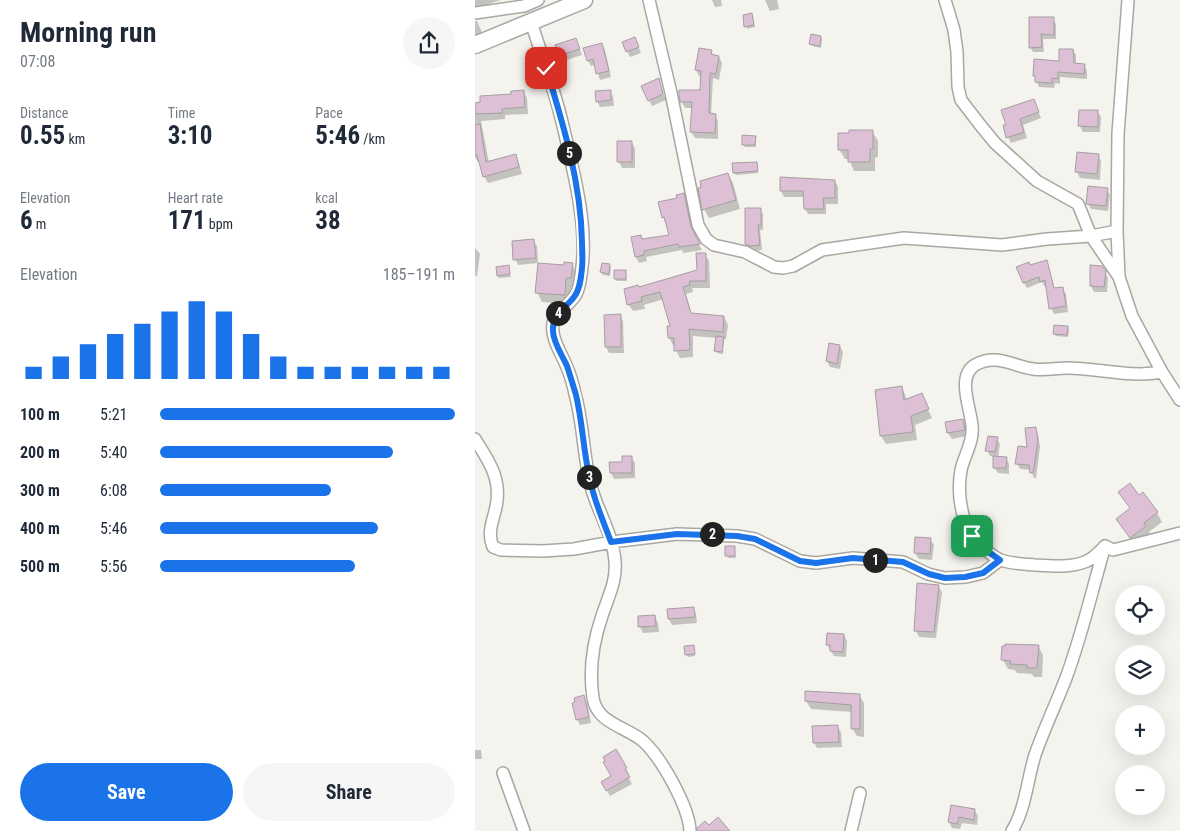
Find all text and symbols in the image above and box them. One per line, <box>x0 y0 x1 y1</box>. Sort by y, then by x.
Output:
text: Morning run <box>20 16 156 49</box>
button: share <box>403 17 455 69</box>
pin <box>525 47 567 89</box>
text: 07:08 <box>20 52 55 71</box>
icon: check <box>532 54 560 82</box>
text: Distance <box>20 105 68 121</box>
text: Time <box>168 105 195 121</box>
text: Pace <box>315 105 343 121</box>
text: 0.55 <box>20 121 65 150</box>
text: 3:10 <box>168 121 212 150</box>
text: 5:46 <box>315 121 360 150</box>
text: km <box>65 131 85 147</box>
text: /km <box>360 131 385 147</box>
pin: 5 <box>557 140 581 166</box>
text: 5 <box>566 145 573 161</box>
text: Elevation <box>20 190 70 206</box>
text: Heart rate <box>168 190 223 206</box>
text: kcal <box>315 190 338 206</box>
text: 6 <box>20 206 33 235</box>
text: 171 <box>168 206 206 235</box>
text: 38 <box>315 206 341 235</box>
text: m <box>33 216 46 232</box>
text: bpm <box>206 216 233 232</box>
text: Elevation <box>20 265 78 284</box>
text: 185–191 m <box>383 265 455 284</box>
pin: 4 <box>545 300 571 326</box>
text: 4 <box>555 305 562 321</box>
text: 100 m <box>20 405 60 424</box>
text: 5:21 <box>100 405 127 424</box>
text: 200 m <box>20 443 60 462</box>
text: 5:40 <box>100 443 127 462</box>
pin: 3 <box>577 464 601 490</box>
text: 3 <box>586 469 593 485</box>
text: 300 m <box>20 481 60 500</box>
text: 6:08 <box>100 481 127 500</box>
pin <box>951 515 993 557</box>
text: 400 m <box>20 519 60 538</box>
text: 5:46 <box>100 519 127 538</box>
pin: 2 <box>699 522 725 546</box>
icon: arrive <box>958 522 986 550</box>
text: 2 <box>709 526 716 542</box>
pin: 1 <box>863 548 887 572</box>
text: 1 <box>872 552 879 568</box>
text: 500 m <box>20 557 60 576</box>
text: 5:56 <box>100 557 127 576</box>
map controls <box>1115 585 1165 815</box>
button: locate <box>1115 585 1165 635</box>
button: layers <box>1115 645 1165 695</box>
button: + <box>1115 705 1165 755</box>
button: Save <box>20 763 233 821</box>
button: Share <box>243 763 455 821</box>
button: − <box>1115 765 1165 815</box>

